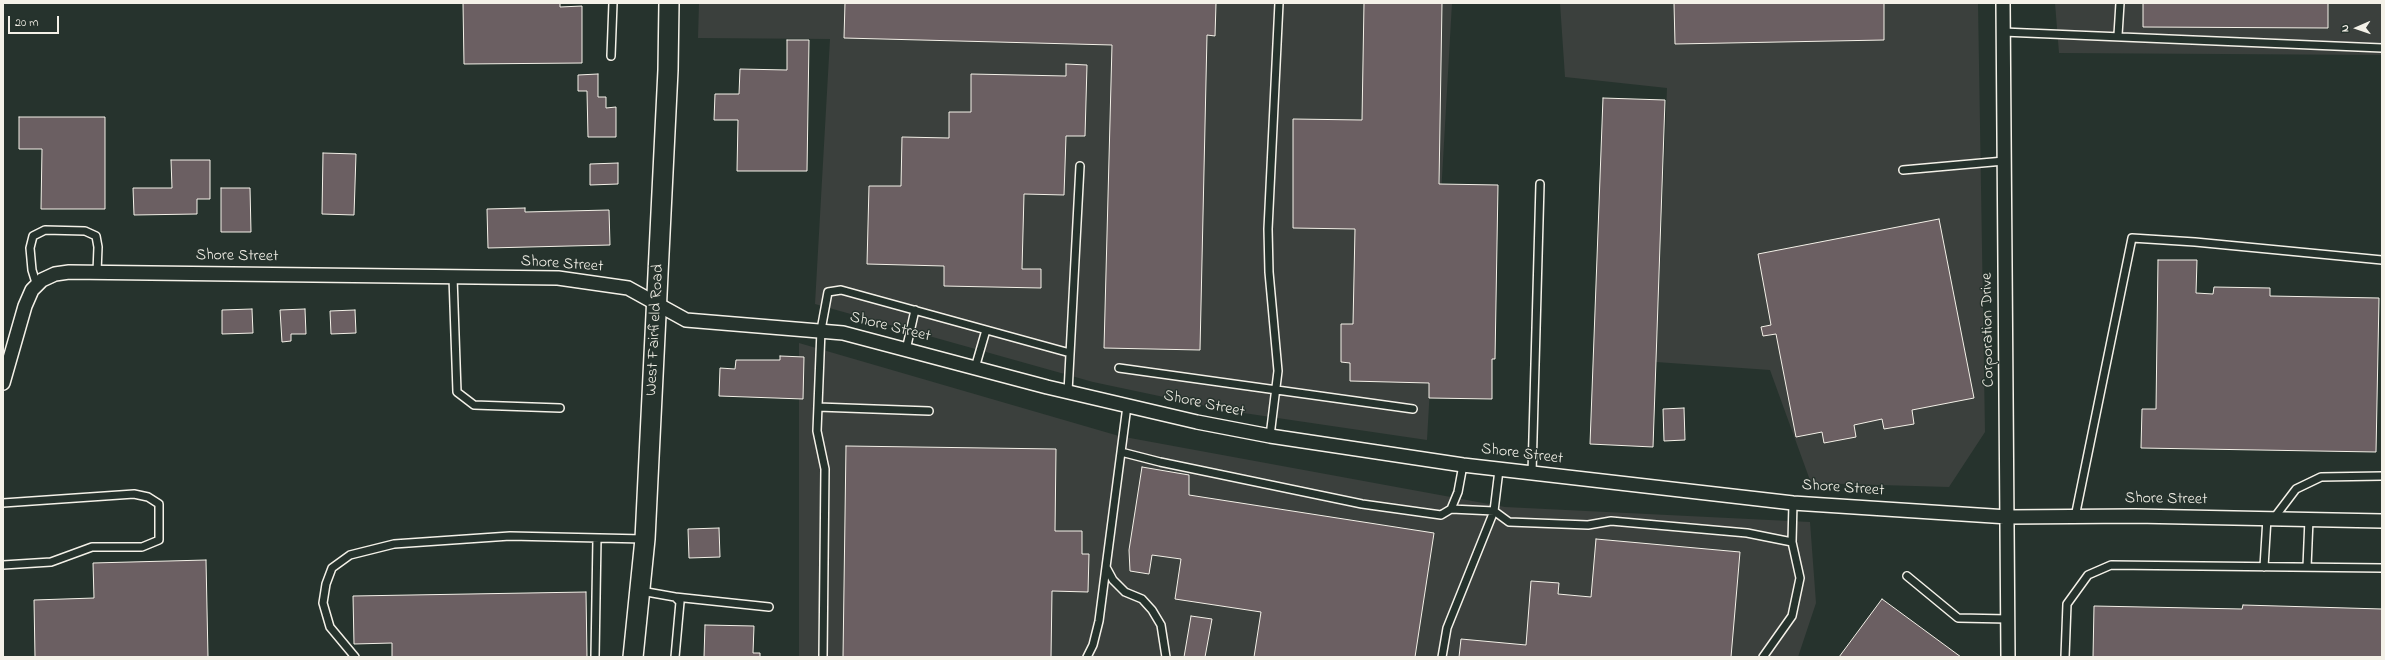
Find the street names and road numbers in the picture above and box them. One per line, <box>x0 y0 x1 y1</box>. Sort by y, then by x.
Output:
street label: Shore Street <box>196 247 278 267</box>
street label: Shore Street <box>520 253 604 277</box>
street label: West Fairfield Road <box>643 264 669 396</box>
street label: Corporation Drive <box>1978 273 2000 387</box>
street label: Shore Street <box>848 309 932 347</box>
street label: Shore Street <box>1162 387 1246 423</box>
street label: Shore Street <box>1480 440 1564 470</box>
street label: Shore Street <box>1801 477 1885 501</box>
street label: Shore Street <box>2125 490 2207 510</box>

